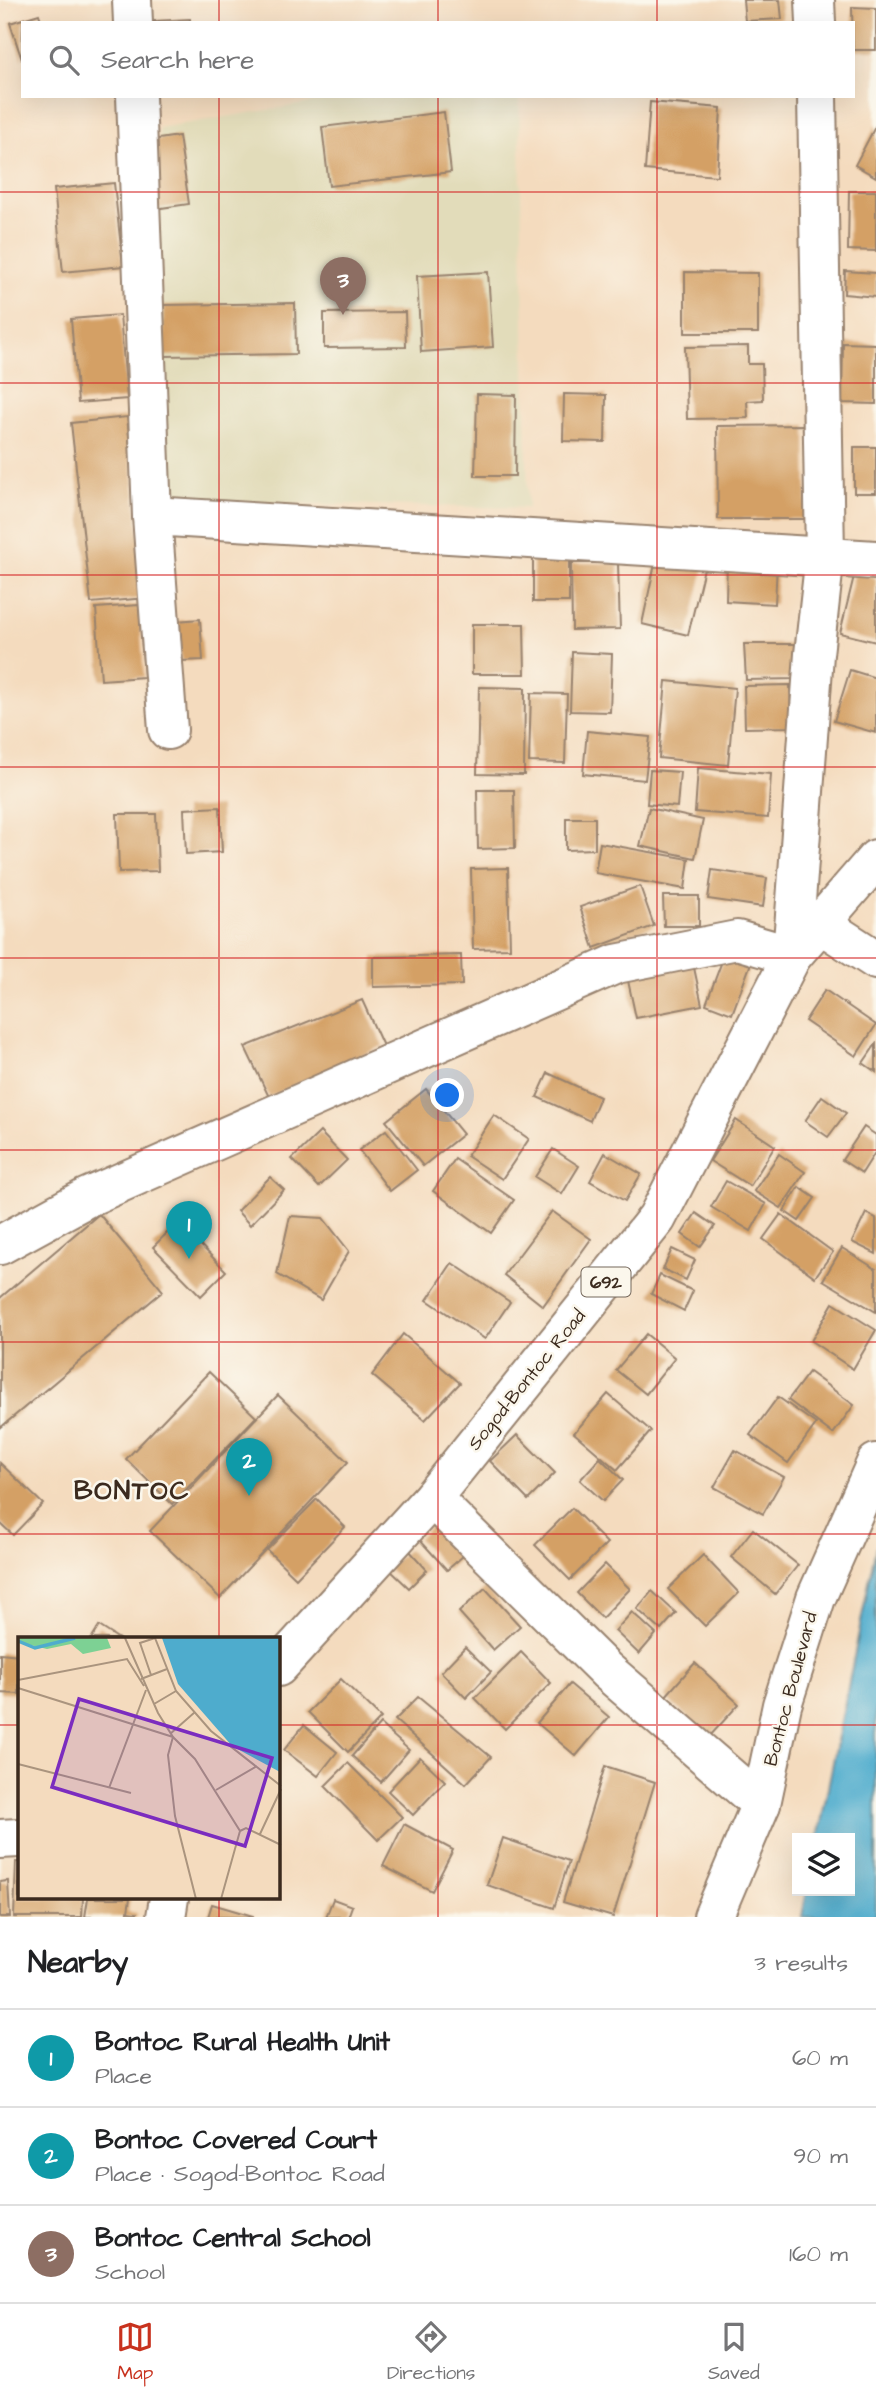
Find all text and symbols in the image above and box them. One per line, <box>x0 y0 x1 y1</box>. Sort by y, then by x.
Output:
search box <box>21 21 855 98</box>
icon: search <box>45 41 83 79</box>
text: Search here <box>101 42 254 78</box>
pin: 3 <box>320 257 366 315</box>
your location <box>430 1078 464 1112</box>
pin: 1 <box>166 1201 212 1259</box>
road number: 692 <box>582 1268 630 1296</box>
street label: Sogod-Bontoc Road <box>462 1304 593 1457</box>
pin: 2 <box>226 1438 272 1496</box>
district label: BONTOC <box>74 1473 190 1509</box>
street label: Bontoc Boulevard <box>757 1609 825 1769</box>
inset map <box>18 1637 280 1899</box>
map controls <box>792 1833 855 1896</box>
button: layers <box>792 1833 855 1896</box>
text: Nearby <box>28 1942 128 1984</box>
text: 3 results <box>754 1947 848 1979</box>
text: Bontoc Rural Health Unit <box>95 2024 390 2060</box>
text: 1 <box>50 2042 52 2074</box>
text: 60 m <box>792 2042 848 2074</box>
text: Place <box>95 2060 152 2092</box>
text: Bontoc Covered Court <box>95 2122 377 2158</box>
text: 2 <box>44 2140 58 2172</box>
text: 90 m <box>793 2140 848 2172</box>
text: Place · Sogod-Bontoc Road <box>95 2158 385 2190</box>
text: Bontoc Central School <box>95 2220 371 2256</box>
text: 3 <box>45 2238 57 2270</box>
text: 160 m <box>789 2238 848 2270</box>
text: School <box>95 2256 165 2288</box>
tab: Map <box>116 2318 154 2387</box>
tab: Directions <box>387 2318 475 2387</box>
tab: Saved <box>708 2318 760 2387</box>

